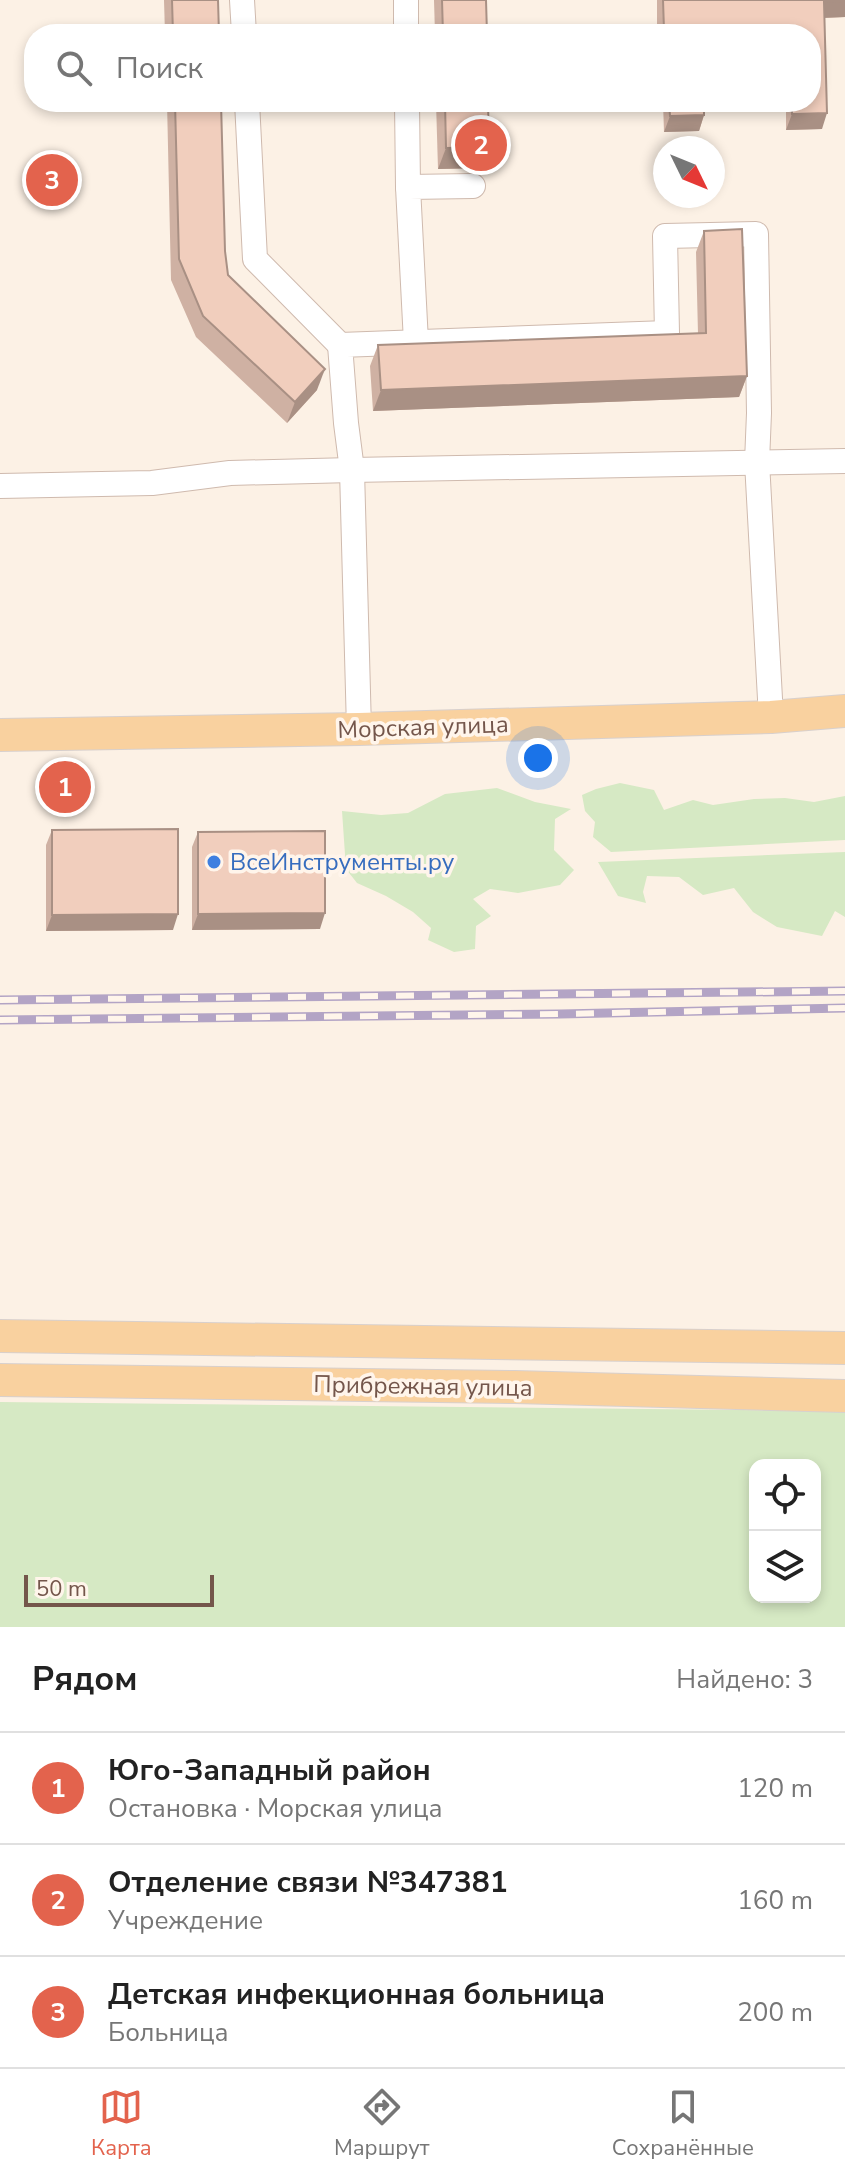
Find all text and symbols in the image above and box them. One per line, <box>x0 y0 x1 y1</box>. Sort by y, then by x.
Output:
search box <box>24 24 821 112</box>
icon: search <box>52 46 96 90</box>
text: Поиск <box>116 48 203 89</box>
pin: 2 <box>455 115 507 175</box>
north arrow <box>653 136 725 208</box>
pin: 3 <box>26 150 78 210</box>
street label: Морская улица <box>337 708 509 746</box>
your location <box>518 738 558 778</box>
pin: 1 <box>39 757 91 817</box>
place label: ВсеИнструменты.ру <box>230 846 455 878</box>
marker: ВсеИнструменты.ру <box>205 853 223 871</box>
street label: Прибрежная улица <box>313 1368 533 1404</box>
map controls <box>749 1459 821 1603</box>
button: locate <box>749 1459 821 1531</box>
button: layers <box>749 1531 821 1603</box>
scale bar <box>24 1571 214 1607</box>
text: 50 m <box>36 1574 87 1604</box>
text: Рядом <box>32 1656 138 1702</box>
text: Найдено: 3 <box>676 1662 813 1697</box>
text: Юго-Западный район <box>108 1750 431 1791</box>
text: 1 <box>50 1771 66 1806</box>
text: 120 m <box>737 1771 813 1806</box>
text: Остановка · Морская улица <box>108 1791 443 1826</box>
text: Отделение связи №347381 <box>108 1862 508 1903</box>
text: 2 <box>50 1883 66 1918</box>
text: 160 m <box>737 1883 813 1918</box>
text: Учреждение <box>108 1903 263 1938</box>
text: Детская инфекционная больница <box>108 1974 605 2015</box>
text: 3 <box>50 1995 66 2030</box>
text: 200 m <box>737 1995 813 2030</box>
text: Больница <box>108 2015 229 2050</box>
tab: Карта <box>91 2085 152 2163</box>
tab: Маршрут <box>334 2085 430 2163</box>
tab: Сохранённые <box>612 2085 754 2163</box>

